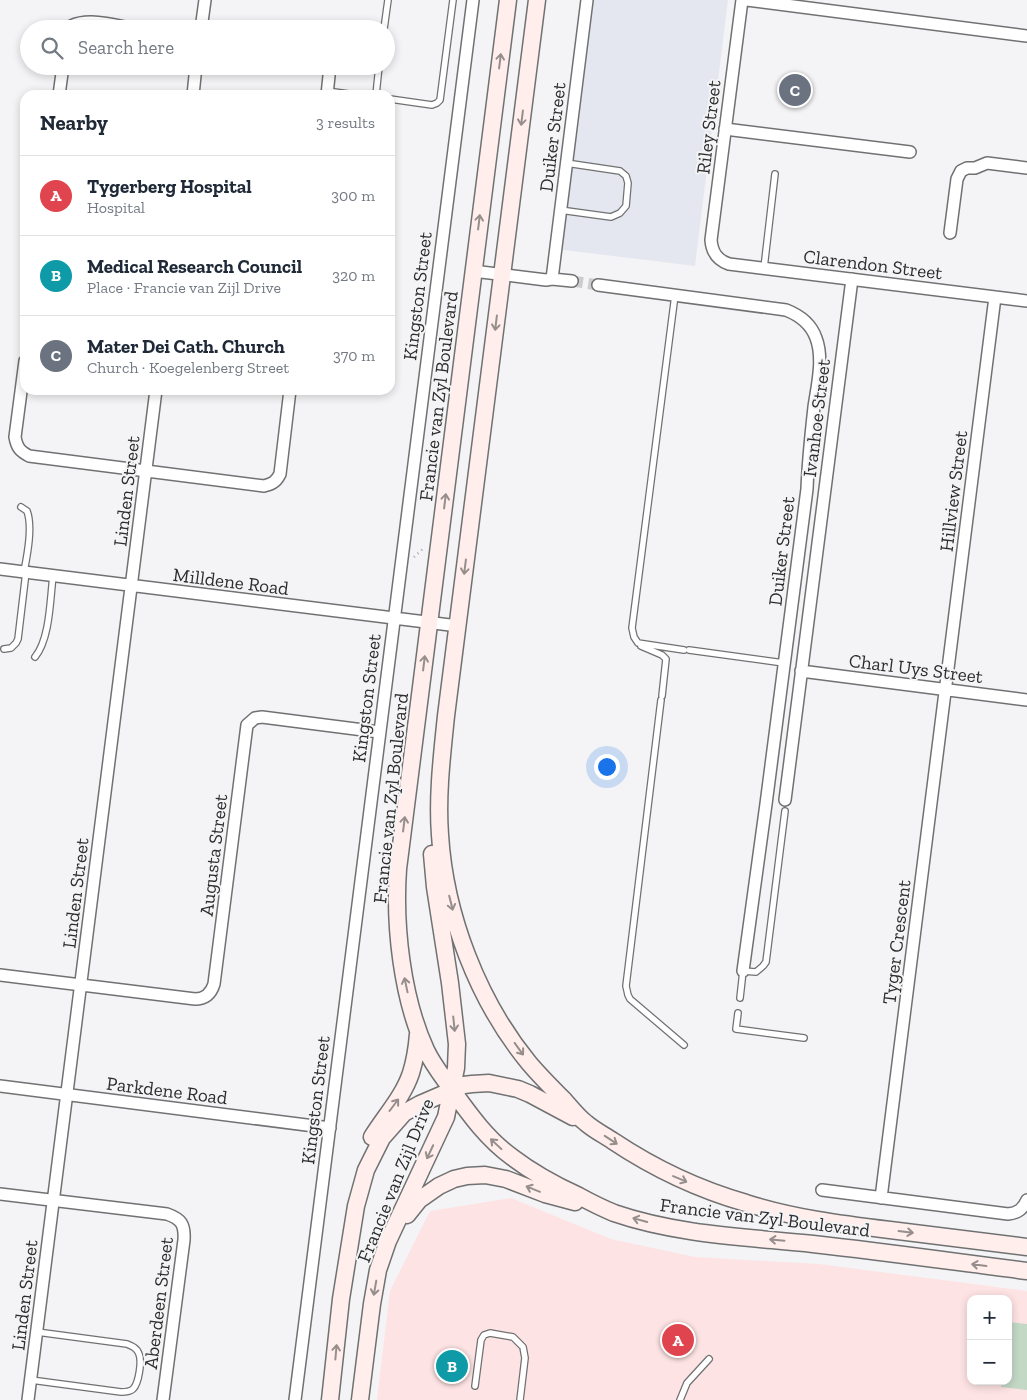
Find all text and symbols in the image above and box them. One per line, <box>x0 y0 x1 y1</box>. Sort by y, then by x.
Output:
search box <box>20 20 395 75</box>
icon: search <box>38 34 66 62</box>
text: Search here <box>78 36 174 59</box>
one-way arrow <box>495 53 505 69</box>
pin: C <box>779 71 811 109</box>
street label: Riley Street <box>691 79 726 175</box>
street label: Duiker Street <box>534 81 571 193</box>
one-way arrow <box>517 109 527 125</box>
text: Nearby <box>40 110 108 135</box>
text: 3 results <box>316 113 375 132</box>
text: Tygerberg Hospital <box>87 175 252 198</box>
text: A <box>51 186 62 205</box>
text: 300 m <box>331 186 375 205</box>
text: Hospital <box>87 198 145 217</box>
one-way arrow <box>474 214 484 230</box>
street label: Kingston Street <box>398 231 437 362</box>
street label: Clarendon Street <box>802 245 944 284</box>
text: Medical Research Council <box>87 255 302 278</box>
text: B <box>51 266 61 285</box>
text: 320 m <box>332 266 375 285</box>
text: Place · Francie van Zijl Drive <box>87 278 281 297</box>
street label: Francie van Zyl Boulevard <box>414 289 463 502</box>
one-way arrow <box>491 314 501 330</box>
text: Mater Dei Cath. Church <box>87 335 285 358</box>
text: C <box>51 346 61 365</box>
text: 370 m <box>333 346 375 365</box>
text: Church · Koegelenberg Street <box>87 358 289 377</box>
street label: Ivanhoe Street <box>798 358 835 478</box>
street label: Hillview Street <box>935 429 972 553</box>
street label: Linden Street <box>108 434 145 548</box>
one-way arrow <box>440 494 450 510</box>
street label: Duiker Street <box>763 495 800 607</box>
one-way arrow <box>460 558 470 574</box>
street label: Milldene Road <box>172 563 291 600</box>
street label: Kingston Street <box>347 633 386 764</box>
street label: Charl Uys Street <box>848 649 984 688</box>
one-way arrow <box>419 655 429 671</box>
street label: Francie van Zyl Boulevard <box>368 691 413 904</box>
your location <box>594 754 620 780</box>
street label: Augusta Street <box>195 793 232 917</box>
one-way arrow <box>399 816 409 832</box>
street label: Linden Street <box>57 836 94 950</box>
street label: Tyger Crescent <box>877 878 916 1006</box>
one-way arrow <box>447 894 456 910</box>
one-way arrow <box>401 978 410 994</box>
one-way arrow <box>450 1016 459 1032</box>
street label: Kingston Street <box>296 1035 335 1166</box>
one-way arrow <box>514 1042 524 1056</box>
street label: Parkdene Road <box>105 1072 229 1109</box>
street label: Francie van Zijl Drive <box>352 1095 439 1266</box>
one-way arrow <box>388 1099 399 1112</box>
one-way arrow <box>604 1135 618 1145</box>
one-way arrow <box>490 1138 503 1150</box>
one-way arrow <box>425 1144 434 1159</box>
one-way arrow <box>672 1174 687 1184</box>
one-way arrow <box>525 1184 540 1193</box>
street label: Francie van Zyl Boulevard <box>659 1193 872 1242</box>
one-way arrow <box>633 1215 649 1224</box>
one-way arrow <box>897 1227 913 1237</box>
street label: Aberdeen Street <box>139 1236 178 1370</box>
one-way arrow <box>769 1236 785 1245</box>
street label: Linden Street <box>6 1238 43 1352</box>
one-way arrow <box>971 1260 987 1270</box>
one-way arrow <box>369 1279 379 1295</box>
map controls <box>967 1295 1012 1385</box>
button: + <box>967 1295 1012 1340</box>
pin: A <box>662 1321 694 1359</box>
button: − <box>967 1340 1012 1385</box>
one-way arrow <box>331 1344 341 1360</box>
pin: B <box>436 1347 468 1385</box>

